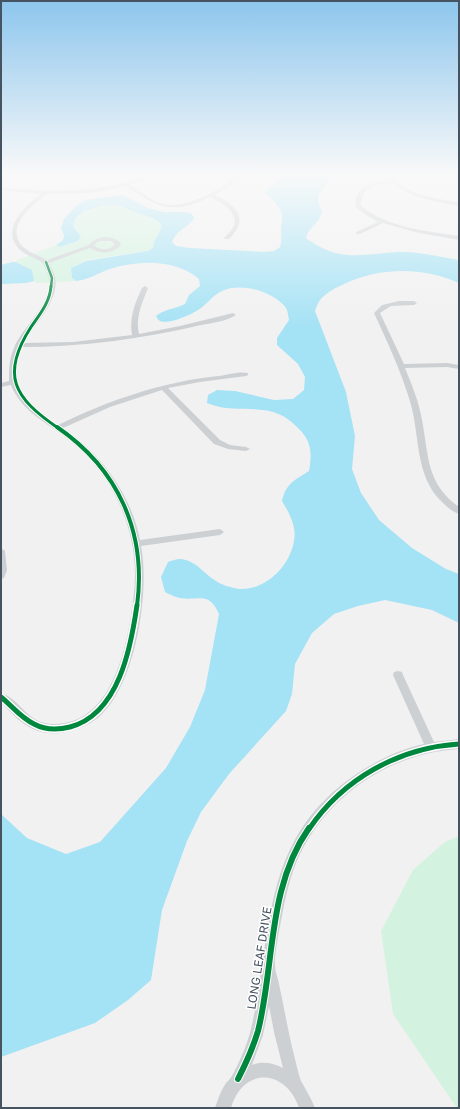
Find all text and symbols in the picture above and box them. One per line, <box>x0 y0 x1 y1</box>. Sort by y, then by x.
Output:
street label: LONG LEAF DRIVE <box>243 906 275 1010</box>

